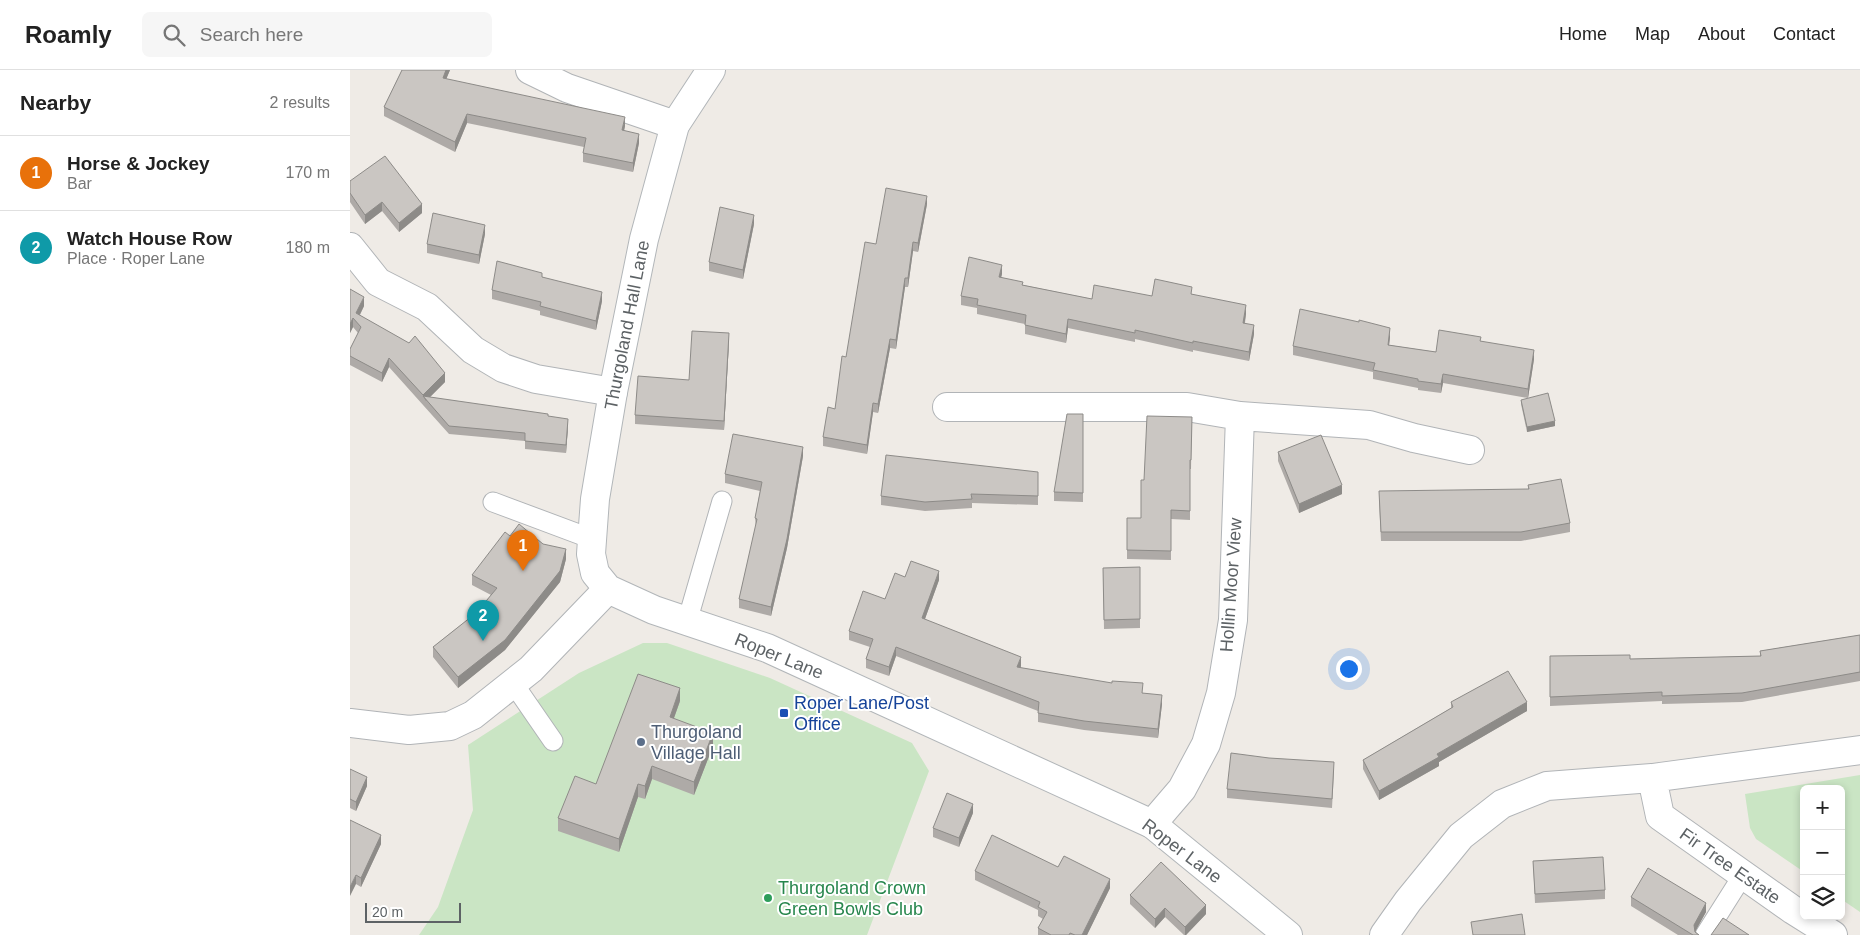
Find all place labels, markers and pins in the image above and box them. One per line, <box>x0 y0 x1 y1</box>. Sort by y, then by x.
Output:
pin: 1 <box>507 530 539 571</box>
pin: 2 <box>467 600 499 641</box>
place label: Roper Lane/Post Office <box>794 693 929 734</box>
marker: Roper Lane/Post Office <box>778 707 790 719</box>
place label: Thurgoland Village Hall <box>651 722 742 763</box>
marker: Thurgoland Village Hall <box>635 736 647 748</box>
place label: Thurgoland Crown Green Bowls Club <box>778 878 926 919</box>
marker: Thurgoland Crown Green Bowls Club <box>762 892 774 904</box>

